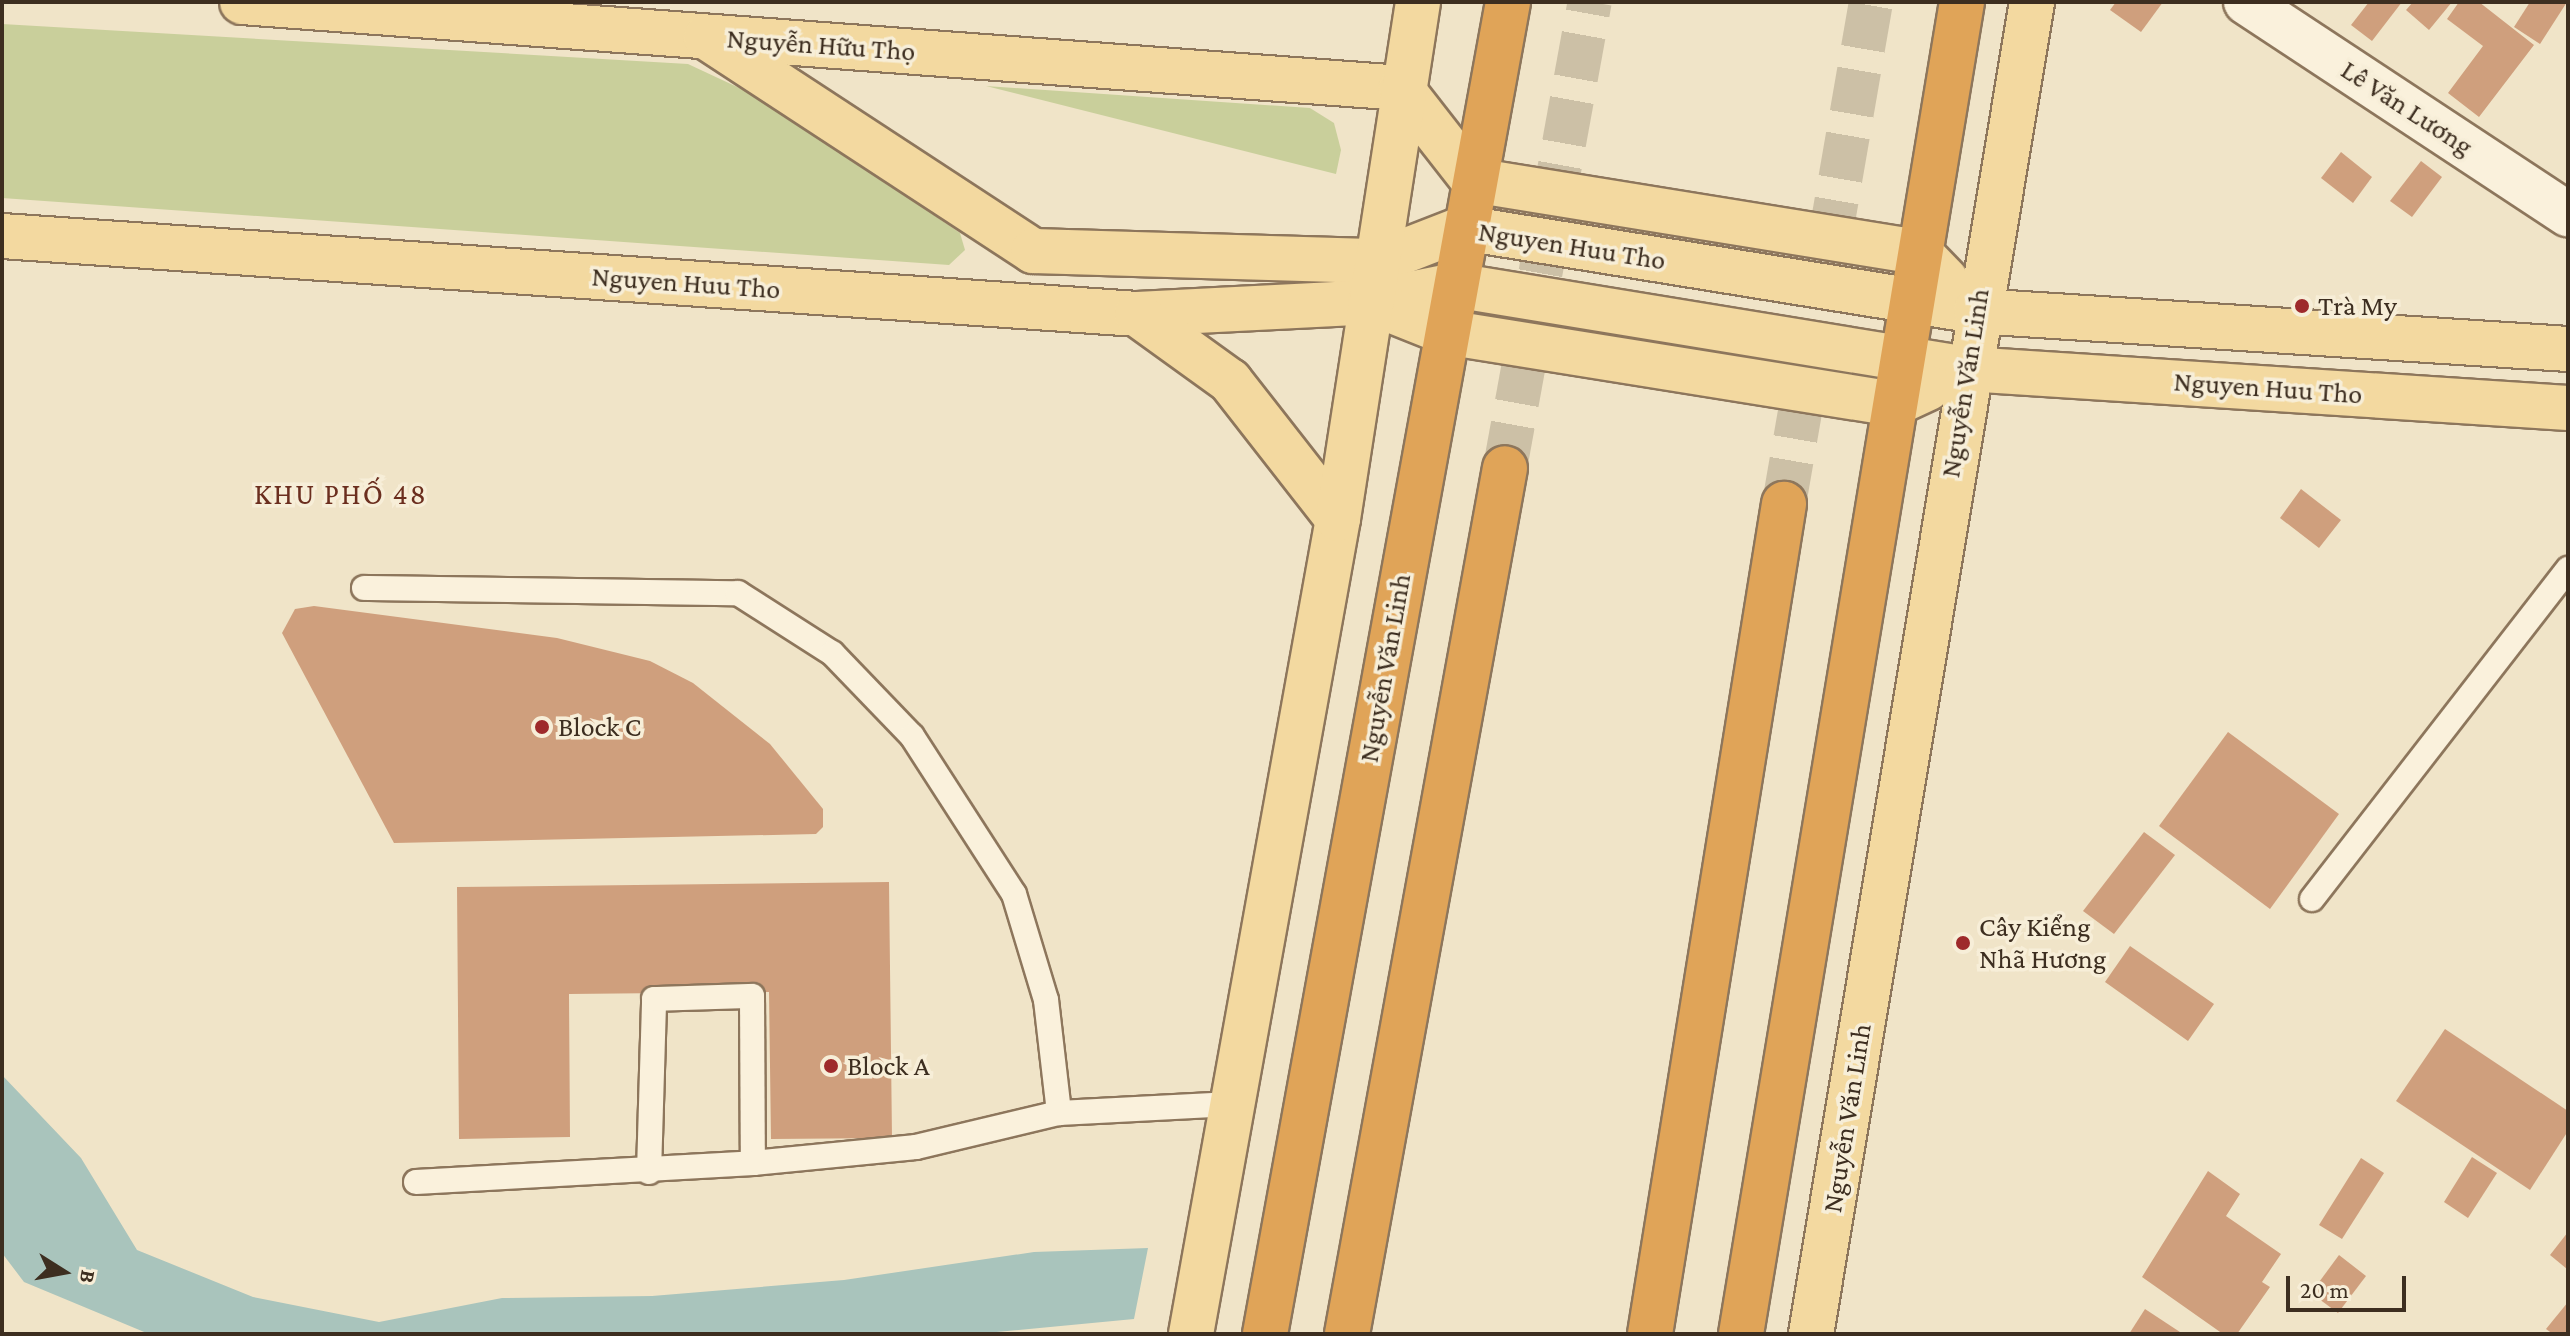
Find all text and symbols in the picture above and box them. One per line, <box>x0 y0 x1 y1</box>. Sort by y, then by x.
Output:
street label: Nguyễn Hữu Thọ <box>725 22 917 68</box>
street label: Lê Văn Lương <box>2335 53 2479 163</box>
street label: Nguyen Huu Tho <box>1476 215 1668 277</box>
street label: Nguyen Huu Tho <box>590 260 782 306</box>
street label: Nguyễn Văn Linh <box>1933 286 1997 480</box>
place label: Trà My <box>2318 289 2397 323</box>
marker: Trà My <box>2293 297 2311 315</box>
street label: Nguyen Huu Tho <box>2172 365 2364 411</box>
district label: KHU PHỐ 48 <box>254 476 428 512</box>
street label: Nguyễn Văn Linh <box>1352 571 1418 765</box>
place label: Block C <box>558 710 641 744</box>
marker: Block C <box>533 718 551 736</box>
place label: Cây Kiểng Nhã Hương <box>1979 910 2106 976</box>
marker: Cây Kiểng Nhã Hương <box>1954 934 1972 952</box>
street label: Nguyễn Văn Linh <box>1815 1021 1879 1215</box>
place label: Block A <box>847 1049 930 1083</box>
marker: Block A <box>822 1057 840 1075</box>
north arrow <box>24 1232 104 1312</box>
scale bar <box>2290 1260 2410 1310</box>
text: B <box>75 1268 102 1285</box>
text: 20 m <box>2300 1276 2349 1303</box>

